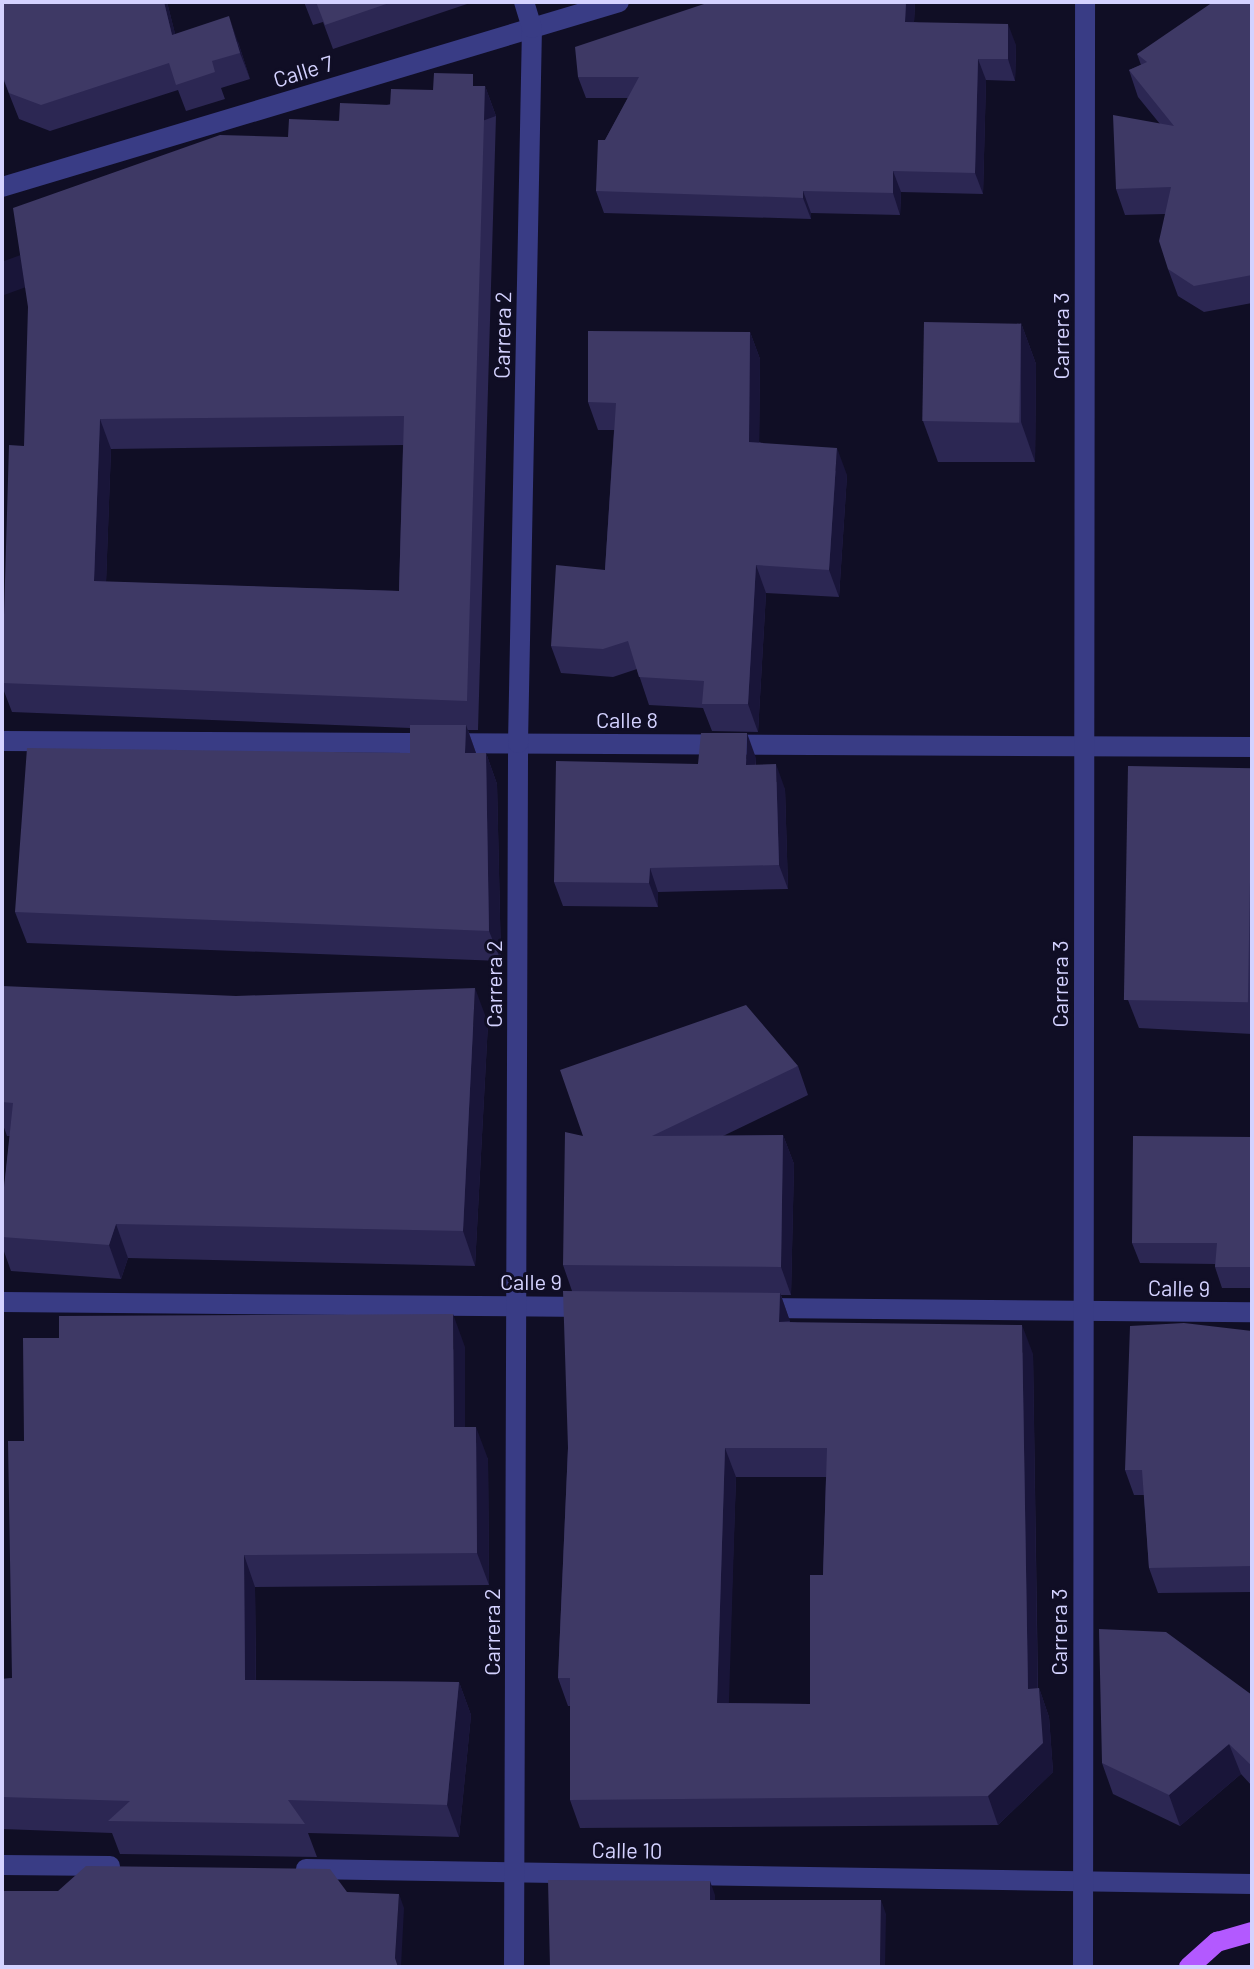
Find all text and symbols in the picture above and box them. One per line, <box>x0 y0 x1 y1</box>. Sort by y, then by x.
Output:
street label: Calle 7 <box>270 49 336 93</box>
street label: Carrera 2 <box>488 291 516 379</box>
street label: Carrera 3 <box>1048 292 1074 380</box>
street label: Calle 8 <box>596 707 658 733</box>
street label: Carrera 2 <box>481 940 507 1028</box>
street label: Carrera 3 <box>1047 940 1073 1028</box>
street label: Calle 9 <box>500 1269 562 1295</box>
street label: Calle 9 <box>1148 1274 1210 1302</box>
street label: Carrera 2 <box>479 1588 505 1676</box>
street label: Carrera 3 <box>1046 1588 1072 1676</box>
street label: Calle 10 <box>591 1836 663 1864</box>

